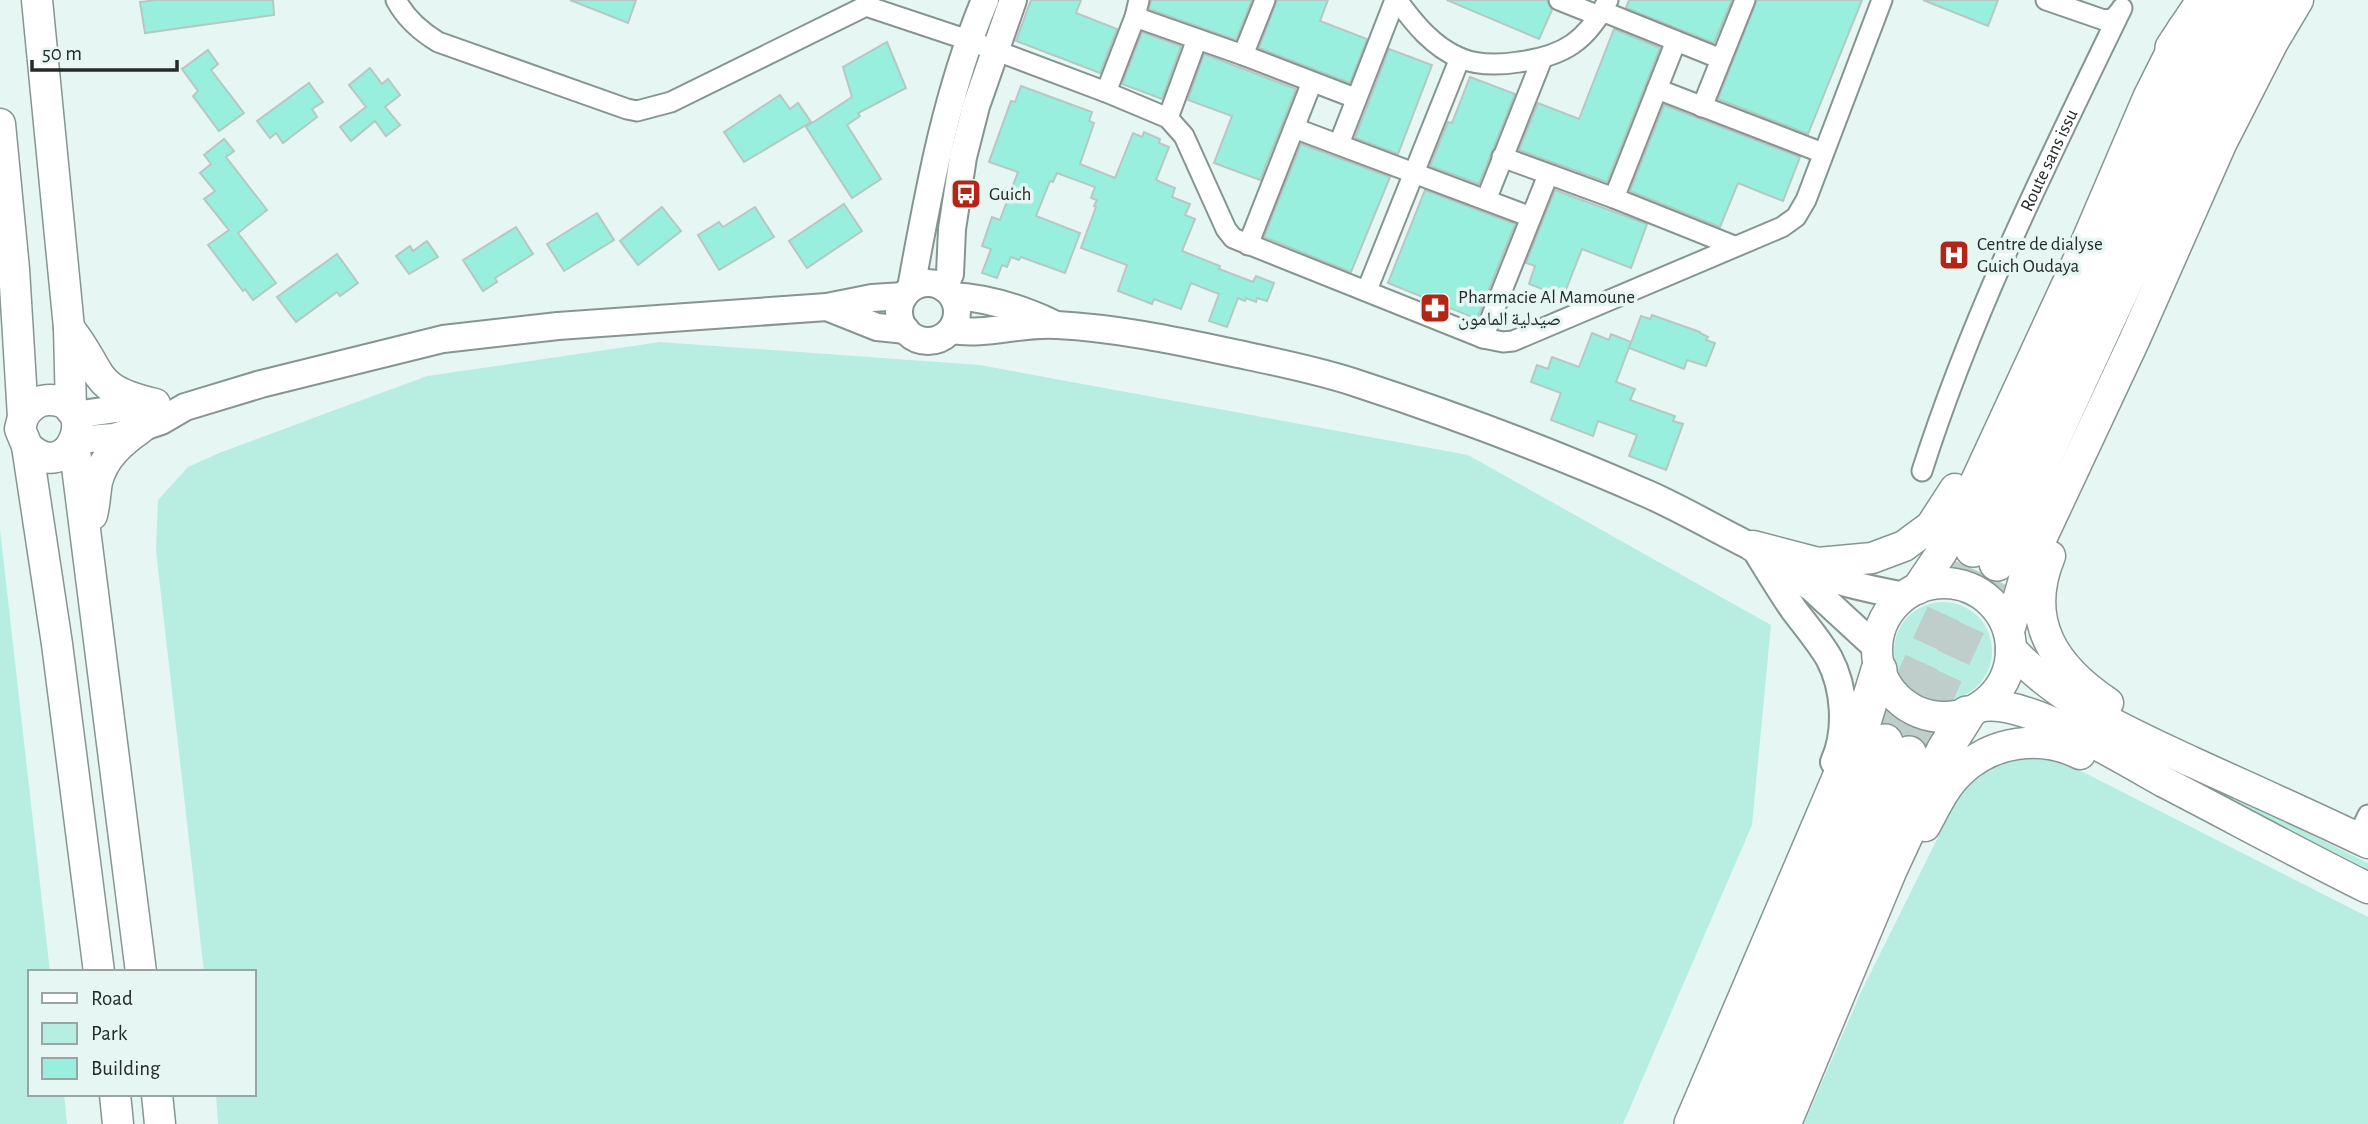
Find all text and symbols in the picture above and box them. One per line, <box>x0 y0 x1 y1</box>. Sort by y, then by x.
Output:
scale bar <box>32 28 177 72</box>
text: 50 m <box>42 43 82 64</box>
street label: Route sans issu <box>2017 106 2081 214</box>
bus stop icon: Guich <box>949 177 983 211</box>
place label: Guich <box>989 185 1032 204</box>
place label: Centre de dialyse Guich Oudaya <box>1977 235 2103 276</box>
hospital icon: Centre de dialyse Guich Oudaya <box>1937 238 1971 272</box>
place label: Pharmacie Al Mamoune صيدلية المامون <box>1458 288 1635 330</box>
pharmacy icon: Pharmacie Al Mamoune صيدلية المامون <box>1418 291 1452 325</box>
legend <box>28 970 256 1096</box>
text: Road <box>91 988 133 1009</box>
text: Park <box>91 1023 128 1044</box>
text: Building <box>91 1058 161 1079</box>

